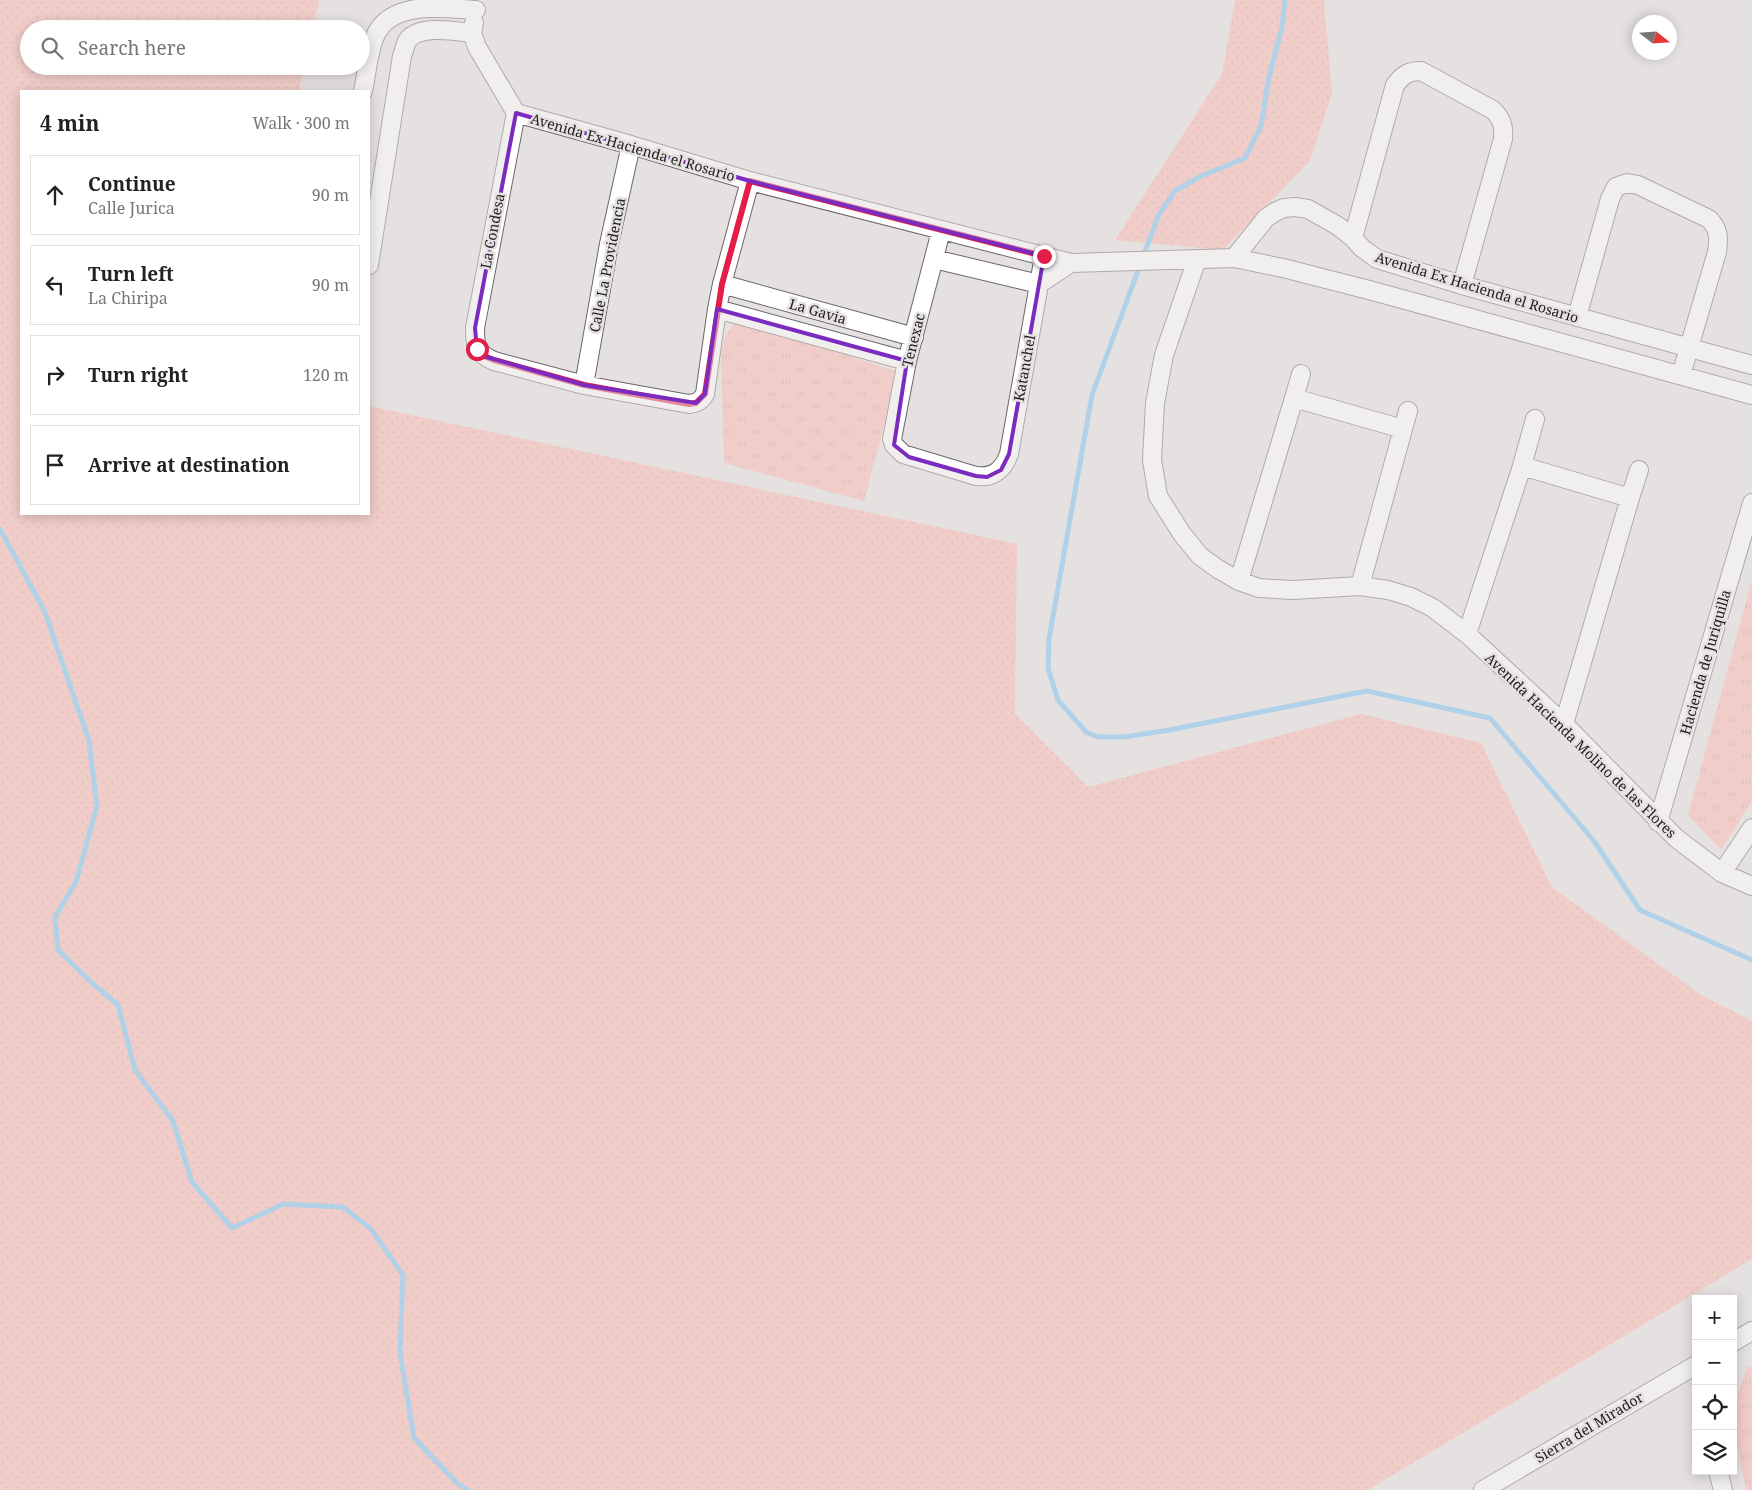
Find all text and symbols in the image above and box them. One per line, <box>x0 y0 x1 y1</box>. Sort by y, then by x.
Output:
north arrow <box>1632 15 1677 60</box>
search box <box>20 20 370 75</box>
icon: search <box>38 34 66 62</box>
text: Search here <box>78 35 186 61</box>
text: 4 min <box>40 109 99 137</box>
street label: Avenida Ex Hacienda el Rosario <box>529 109 737 185</box>
text: Walk · 300 m <box>253 112 350 134</box>
text: Continue <box>88 171 176 197</box>
icon: ahead <box>41 181 69 209</box>
text: 90 m <box>312 184 349 206</box>
street label: La Condesa <box>475 192 509 270</box>
street label: Calle La Providencia <box>585 196 629 334</box>
text: Calle Jurica <box>88 197 175 219</box>
route end <box>1033 245 1056 268</box>
street label: Avenida Ex Hacienda el Rosario <box>1373 247 1581 327</box>
text: Turn left <box>88 261 174 287</box>
icon: left <box>41 271 69 299</box>
text: 90 m <box>312 274 349 296</box>
text: La Chiripa <box>88 287 168 309</box>
street label: La Gavia <box>787 294 849 328</box>
street label: Tenexac <box>897 311 929 369</box>
street label: Katanchel <box>1009 333 1039 403</box>
route start <box>466 338 489 361</box>
icon: right <box>41 361 69 389</box>
text: Turn right <box>88 362 188 388</box>
text: 120 m <box>303 364 349 386</box>
icon: arrive <box>41 451 69 479</box>
text: Arrive at destination <box>88 452 290 478</box>
street label: Hacienda de Juriquilla <box>1675 587 1735 737</box>
street label: Avenida Hacienda Molino de las Flores <box>1481 648 1681 842</box>
map controls <box>1692 1295 1737 1475</box>
button: + <box>1692 1295 1737 1340</box>
button: − <box>1692 1340 1737 1385</box>
button: locate <box>1692 1385 1737 1430</box>
street label: Sierra del Mirador <box>1531 1387 1647 1467</box>
button: layers <box>1692 1430 1737 1475</box>

